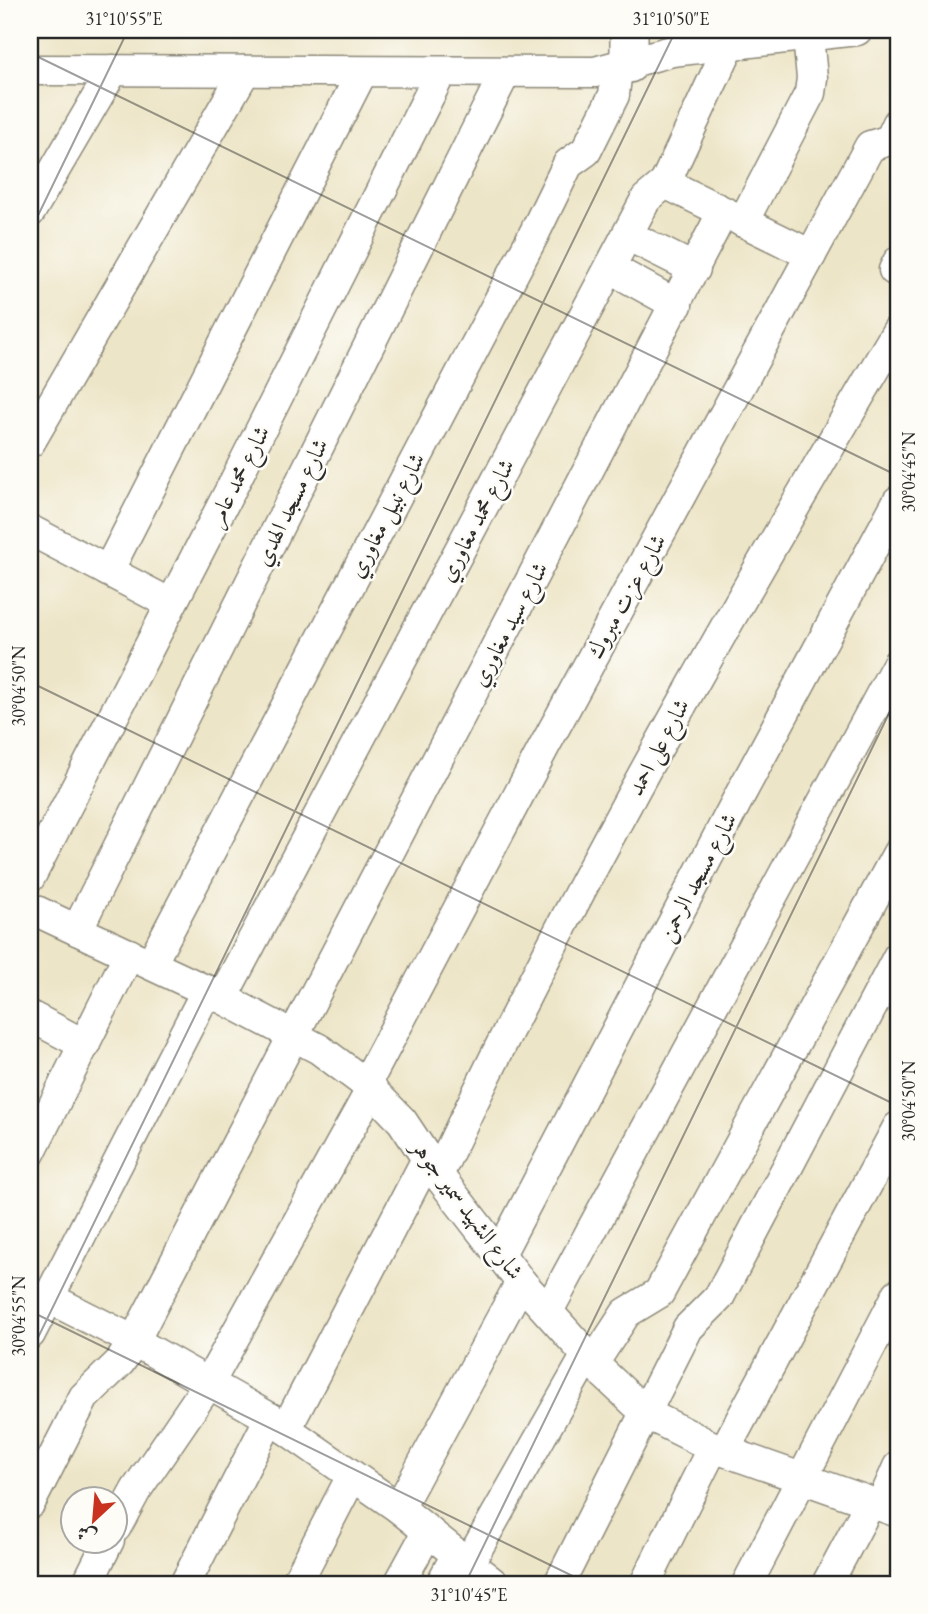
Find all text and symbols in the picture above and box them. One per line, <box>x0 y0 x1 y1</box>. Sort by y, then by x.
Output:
text: 31°10'55"E <box>86 7 162 30</box>
text: 31°10'50"E <box>633 7 709 30</box>
street label: شارع محمد عامر <box>200 420 281 534</box>
text: 30°04'45"N <box>897 431 920 512</box>
street label: شارع مسجد الهدي <box>247 433 339 573</box>
street label: شارع نبيل مغاوري <box>340 447 436 585</box>
street label: شارع محمد مغاوري <box>431 453 525 589</box>
street label: شارع عزت مبروك <box>579 528 677 666</box>
street label: شارع سيد مغاوري <box>464 556 559 694</box>
text: 30°04'50"N <box>7 645 30 726</box>
street label: شارع على احمد <box>620 693 701 803</box>
street label: شارع مسجد الرحمن <box>650 807 748 949</box>
text: 30°04'50"N <box>897 1060 920 1141</box>
street label: شارع الشهيد سمير جوهر <box>400 1131 531 1288</box>
text: 30°04'55"N <box>7 1275 30 1356</box>
north arrow <box>60 1484 130 1554</box>
text: ش <box>73 1519 101 1550</box>
text: 31°10'45"E <box>431 1583 507 1606</box>

